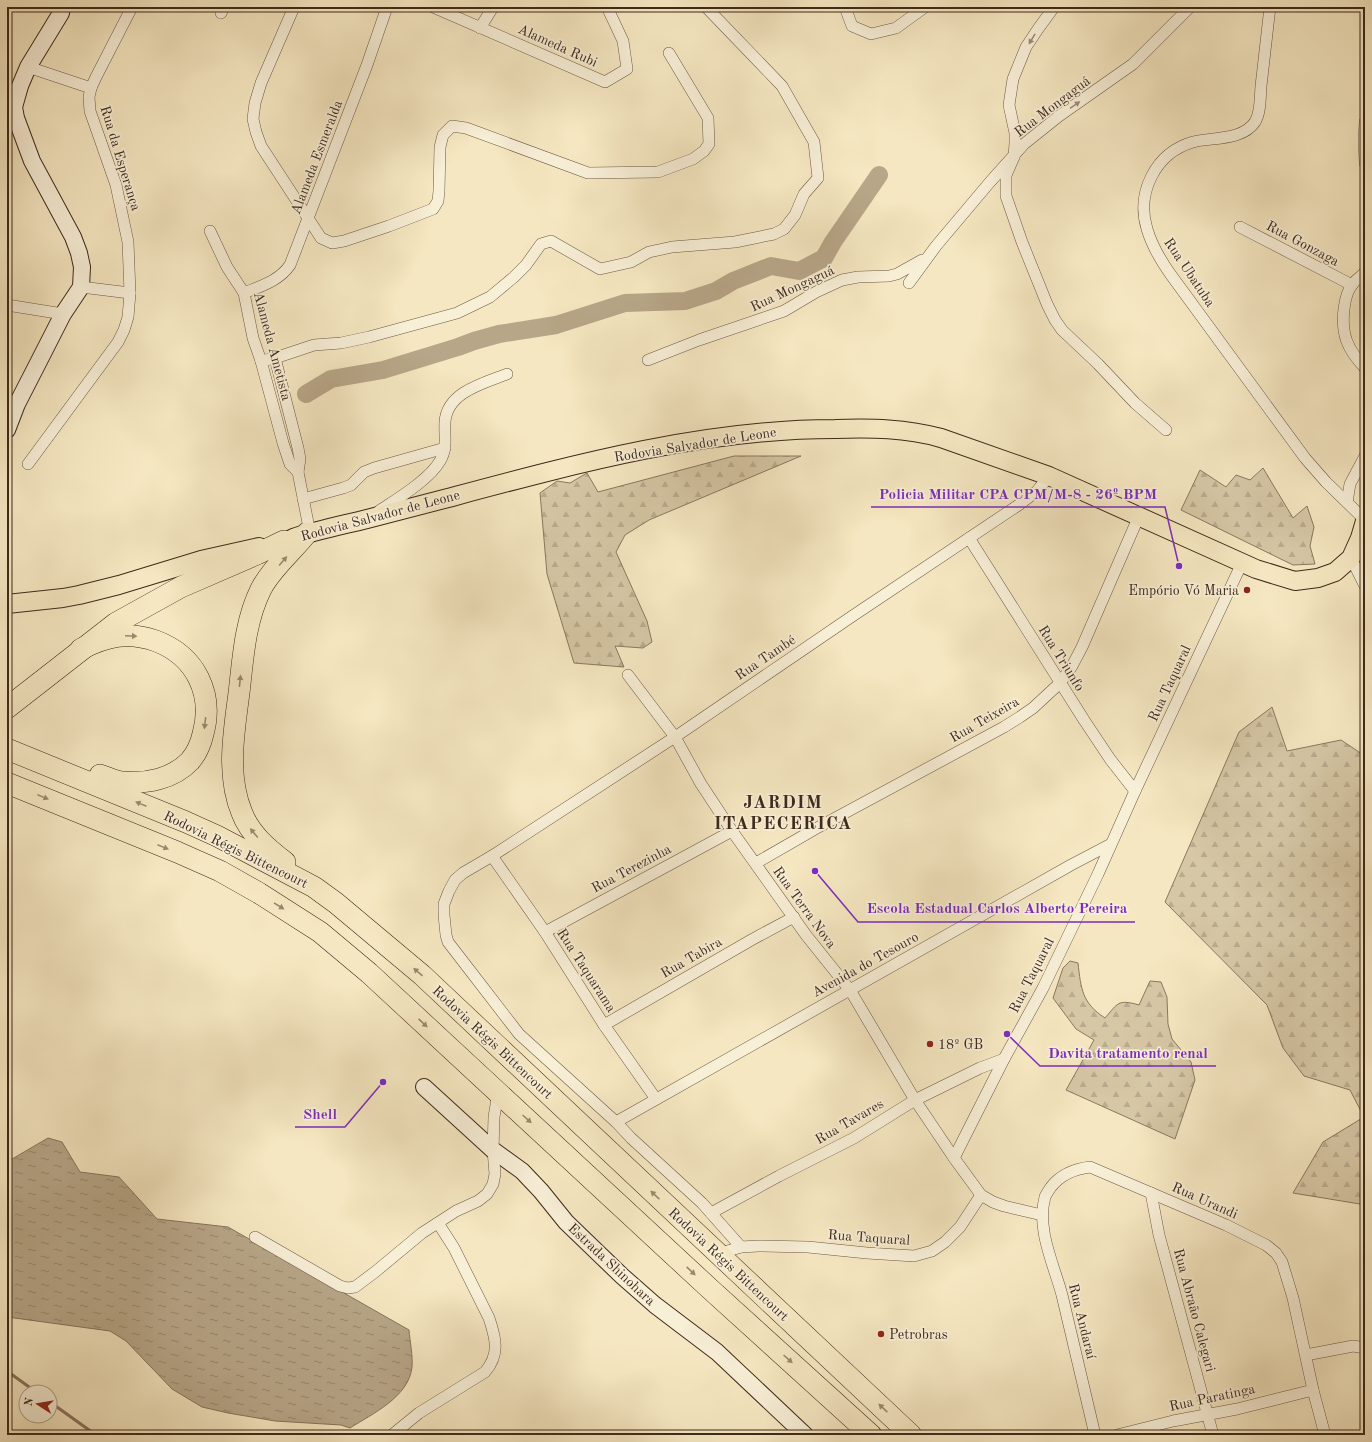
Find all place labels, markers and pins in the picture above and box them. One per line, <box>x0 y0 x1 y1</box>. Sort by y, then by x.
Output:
callout: Policia Militar CPA CPM/M-8 - 26º BPM <box>871 480 1165 507</box>
place label: Empório Vó Maria <box>1128 584 1239 598</box>
marker: Empório Vó Maria <box>1242 585 1252 595</box>
callout: Escola Estadual Carlos Alberto Pereira <box>858 895 1135 922</box>
place label: 18º GB <box>938 1038 983 1052</box>
marker: 18º GB <box>925 1039 935 1049</box>
callout: Davita tratamento renal <box>1040 1039 1216 1066</box>
callout: Shell <box>295 1100 345 1127</box>
place label: Petrobras <box>889 1328 948 1342</box>
marker: Petrobras <box>876 1329 886 1339</box>

